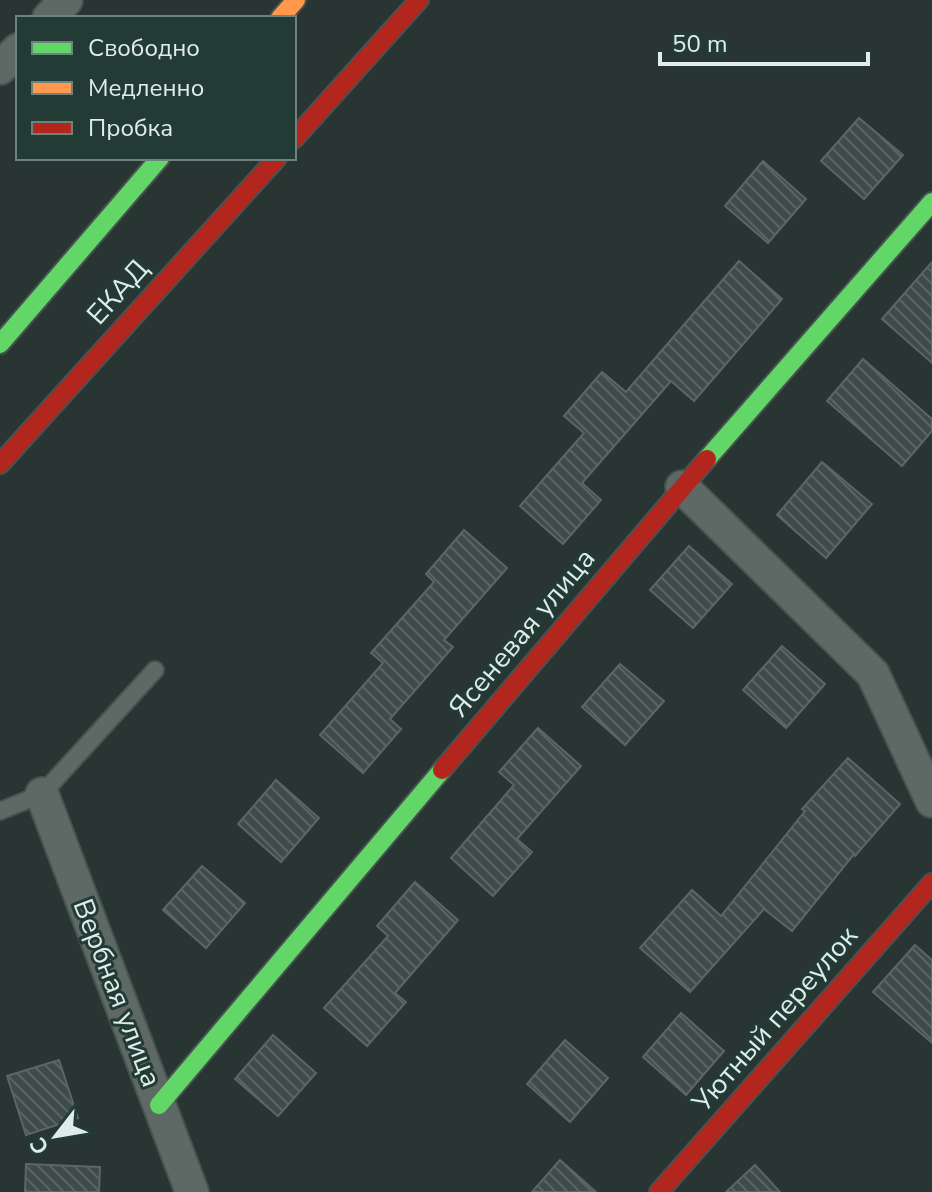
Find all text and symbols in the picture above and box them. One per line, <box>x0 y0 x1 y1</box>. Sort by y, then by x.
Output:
legend <box>16 16 296 160</box>
scale bar <box>660 16 868 66</box>
text: 50 m <box>672 28 728 60</box>
text: Свободно <box>88 32 200 64</box>
text: Медленно <box>88 72 204 104</box>
text: Пробка <box>88 112 173 144</box>
street label: ЕКАД <box>78 251 158 333</box>
street label: Ясеневая улица <box>440 541 604 725</box>
street label: Вербная улица <box>64 894 170 1092</box>
street label: Уютный переулок <box>683 918 866 1121</box>
north arrow <box>16 1096 96 1176</box>
text: С <box>23 1132 56 1160</box>

